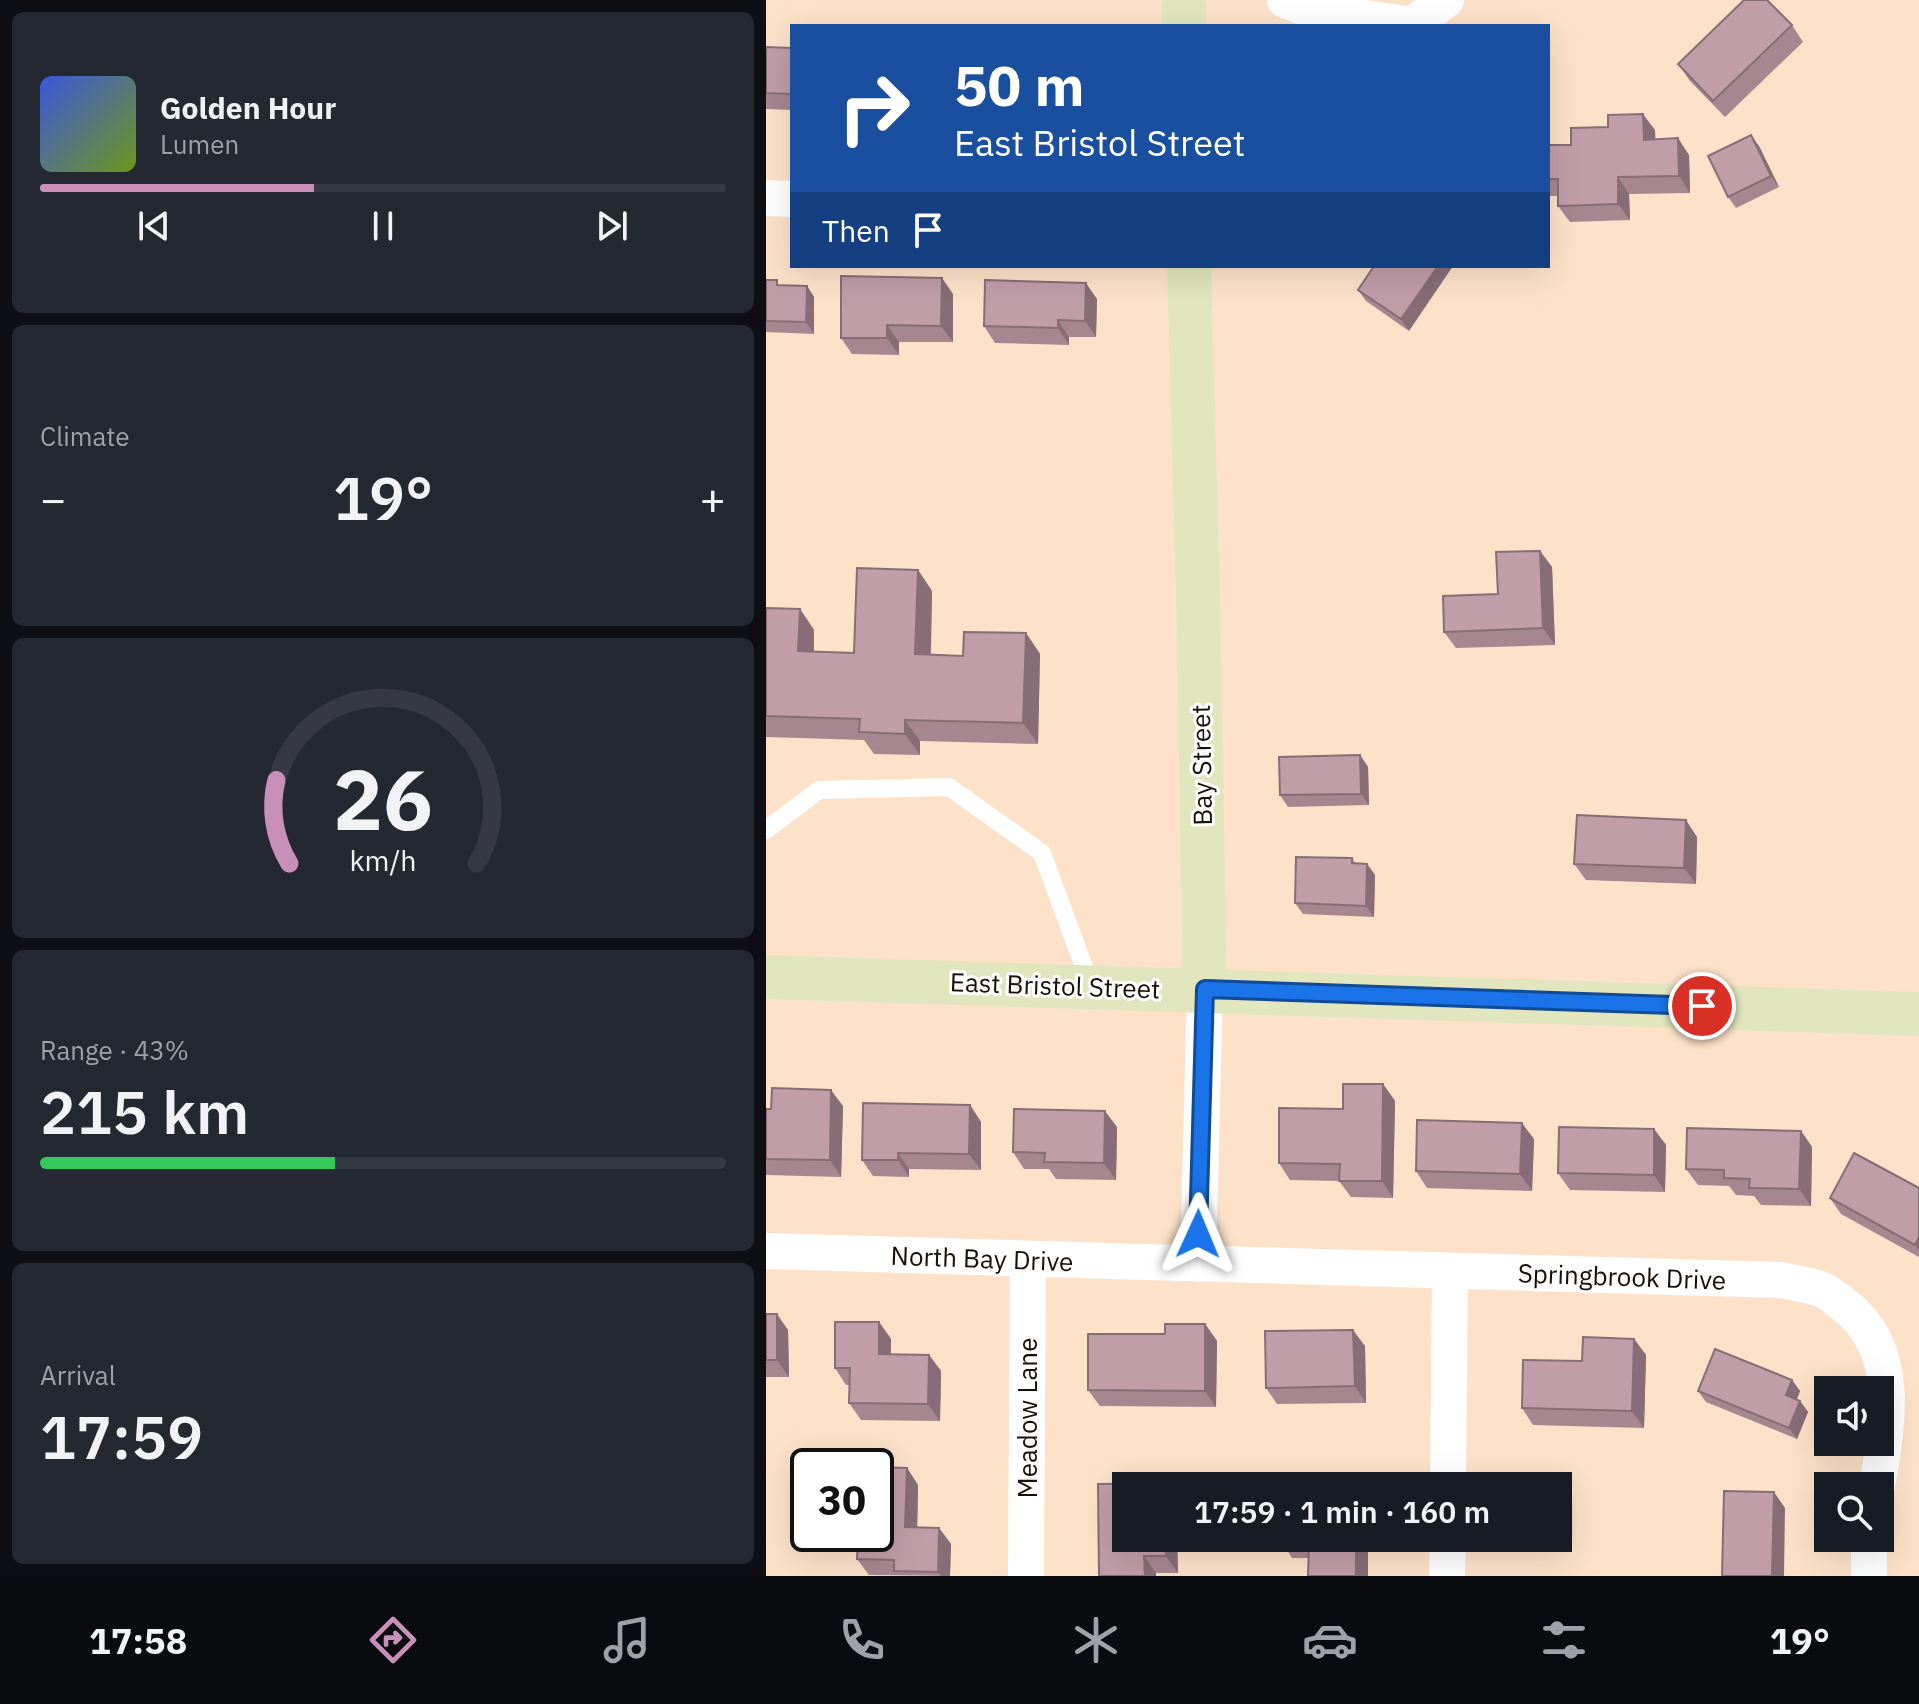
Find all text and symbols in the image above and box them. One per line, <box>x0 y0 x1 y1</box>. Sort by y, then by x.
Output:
text: 50 m <box>954 49 1084 121</box>
icon: right <box>822 56 926 160</box>
text: Golden Hour <box>160 88 336 127</box>
text: East Bristol Street <box>954 119 1245 166</box>
text: Lumen <box>160 127 239 161</box>
icon: previous <box>132 204 176 248</box>
icon: pause <box>361 204 405 248</box>
icon: next <box>590 204 634 248</box>
icon: arrive <box>906 208 950 252</box>
text: Then <box>822 211 890 250</box>
text: Climate <box>40 419 130 453</box>
text: 19° <box>333 458 433 537</box>
text: − <box>40 470 66 527</box>
text: + <box>700 470 726 527</box>
street label: Bay Street <box>1183 704 1219 826</box>
text: 26 <box>333 745 433 853</box>
text: km/h <box>349 842 417 879</box>
street label: East Bristol Street <box>949 964 1161 1006</box>
pin <box>1668 972 1736 1040</box>
icon: arrive <box>1680 984 1724 1028</box>
text: Range · 43% <box>40 1033 189 1067</box>
text: 215 km <box>40 1072 249 1151</box>
position arrow <box>1156 1192 1240 1276</box>
street label: North Bay Drive <box>890 1238 1074 1278</box>
street label: Springbrook Drive <box>1517 1255 1727 1297</box>
street label: Meadow Lane <box>1010 1338 1044 1498</box>
text: Arrival <box>40 1358 116 1392</box>
map controls <box>1814 1376 1894 1552</box>
button: sound <box>1814 1376 1894 1456</box>
text: 17:59 <box>40 1397 203 1476</box>
speed limit sign: 30 <box>790 1448 894 1552</box>
button: search <box>1814 1472 1894 1552</box>
text: 17:59 · 1 min · 160 m <box>1194 1492 1490 1531</box>
icon: directions <box>365 1612 421 1668</box>
icon: music <box>599 1612 655 1668</box>
icon: phone <box>834 1612 890 1668</box>
icon: climate <box>1068 1612 1124 1668</box>
icon: car <box>1302 1612 1358 1668</box>
icon: filters <box>1536 1612 1592 1668</box>
text: 17:58 <box>89 1617 187 1664</box>
text: 19° <box>1770 1617 1830 1664</box>

